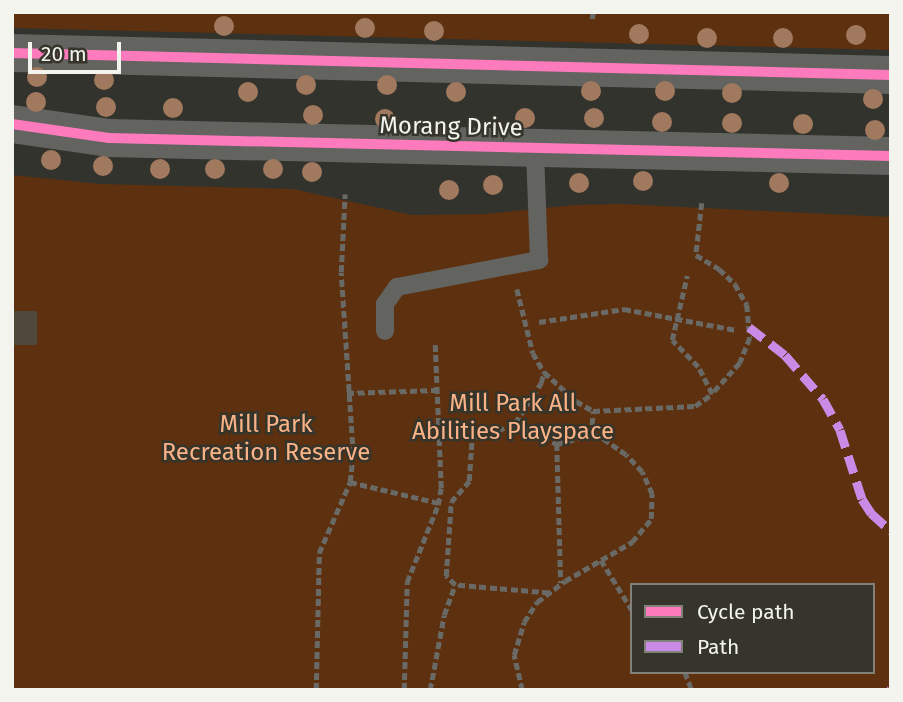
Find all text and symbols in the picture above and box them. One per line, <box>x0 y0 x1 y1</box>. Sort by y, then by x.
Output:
scale bar <box>32 28 124 72</box>
text: 20 m <box>41 41 87 67</box>
street label: Morang Drive <box>379 111 523 143</box>
park label: Mill Park All Abilities Playspace <box>412 390 614 446</box>
park label: Mill Park Recreation Reserve <box>162 411 370 467</box>
legend <box>630 583 875 674</box>
text: Cycle path <box>697 599 795 625</box>
text: Path <box>697 634 739 660</box>

